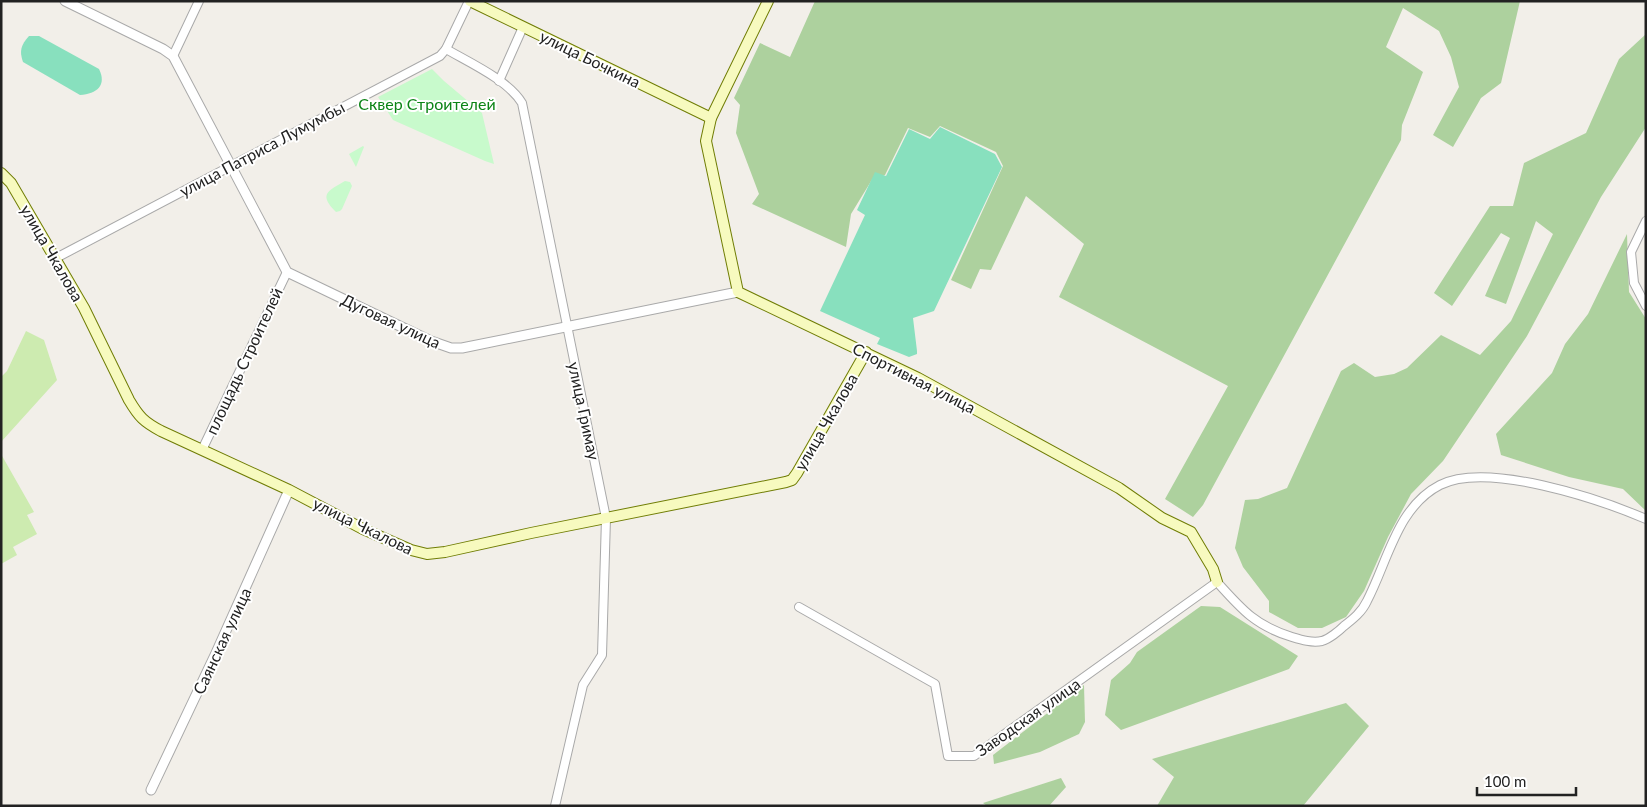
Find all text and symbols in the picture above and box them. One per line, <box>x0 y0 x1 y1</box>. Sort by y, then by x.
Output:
street label: улица Бочкина <box>537 26 644 91</box>
park label: Сквер Строителей <box>358 94 496 113</box>
street label: улица Патриса Лумумбы <box>176 97 348 200</box>
street label: улица Чкалова <box>17 201 88 305</box>
street label: площадь Строителей <box>201 284 286 437</box>
street label: Дуговая улица <box>339 289 444 352</box>
street label: Спортивная улица <box>850 338 979 417</box>
street label: улица Гримау <box>565 360 604 463</box>
street label: улица Чкалова <box>790 370 861 474</box>
street label: улица Чкалова <box>310 493 416 558</box>
street label: Саянская улица <box>189 585 254 697</box>
street label: Заводская улица <box>972 674 1084 760</box>
scale bar <box>1477 764 1576 796</box>
text: 100 m <box>1484 772 1526 790</box>

